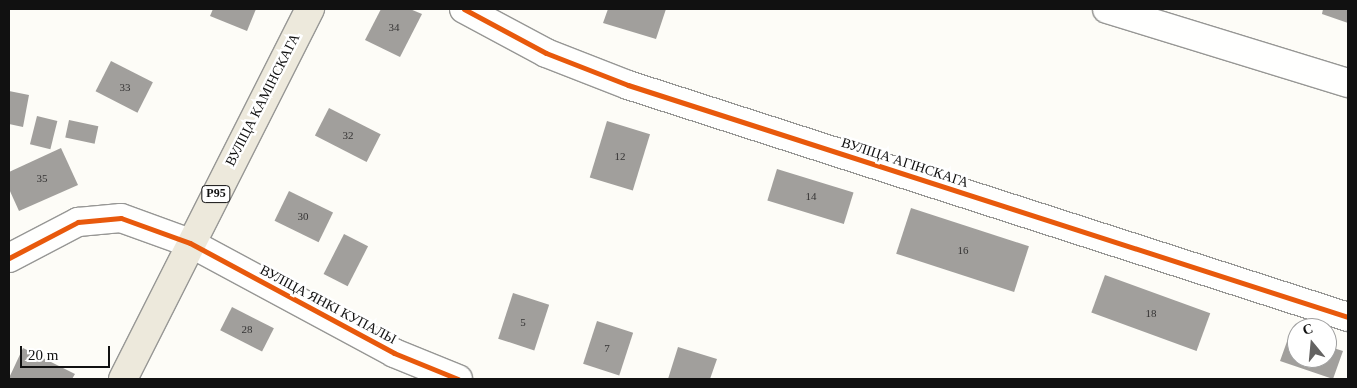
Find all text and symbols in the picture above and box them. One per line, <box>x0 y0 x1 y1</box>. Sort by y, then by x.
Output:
house number: 34 <box>388 20 399 34</box>
street label: ВУЛІЦА КАМІНСКАГА <box>222 31 304 169</box>
house number: 33 <box>120 80 130 94</box>
house number: 32 <box>342 128 353 142</box>
street label: ВУЛІЦА АГІНСКАГА <box>839 134 971 192</box>
house number: 12 <box>614 149 626 163</box>
house number: 35 <box>36 171 48 185</box>
road number: Р95 <box>201 184 231 203</box>
house number: 14 <box>806 189 816 203</box>
house number: 30 <box>298 209 308 223</box>
house number: 16 <box>958 243 968 257</box>
street label: ВУЛІЦА ЯНКІ КУПАЛЫ <box>257 262 399 348</box>
house number: 18 <box>1146 306 1156 320</box>
house number: 5 <box>520 315 526 329</box>
north arrow <box>1287 318 1337 368</box>
text: С <box>1301 320 1315 338</box>
house number: 28 <box>242 322 252 336</box>
scale bar <box>22 336 112 368</box>
house number: 7 <box>604 341 610 355</box>
text: 20 m <box>28 347 58 363</box>

